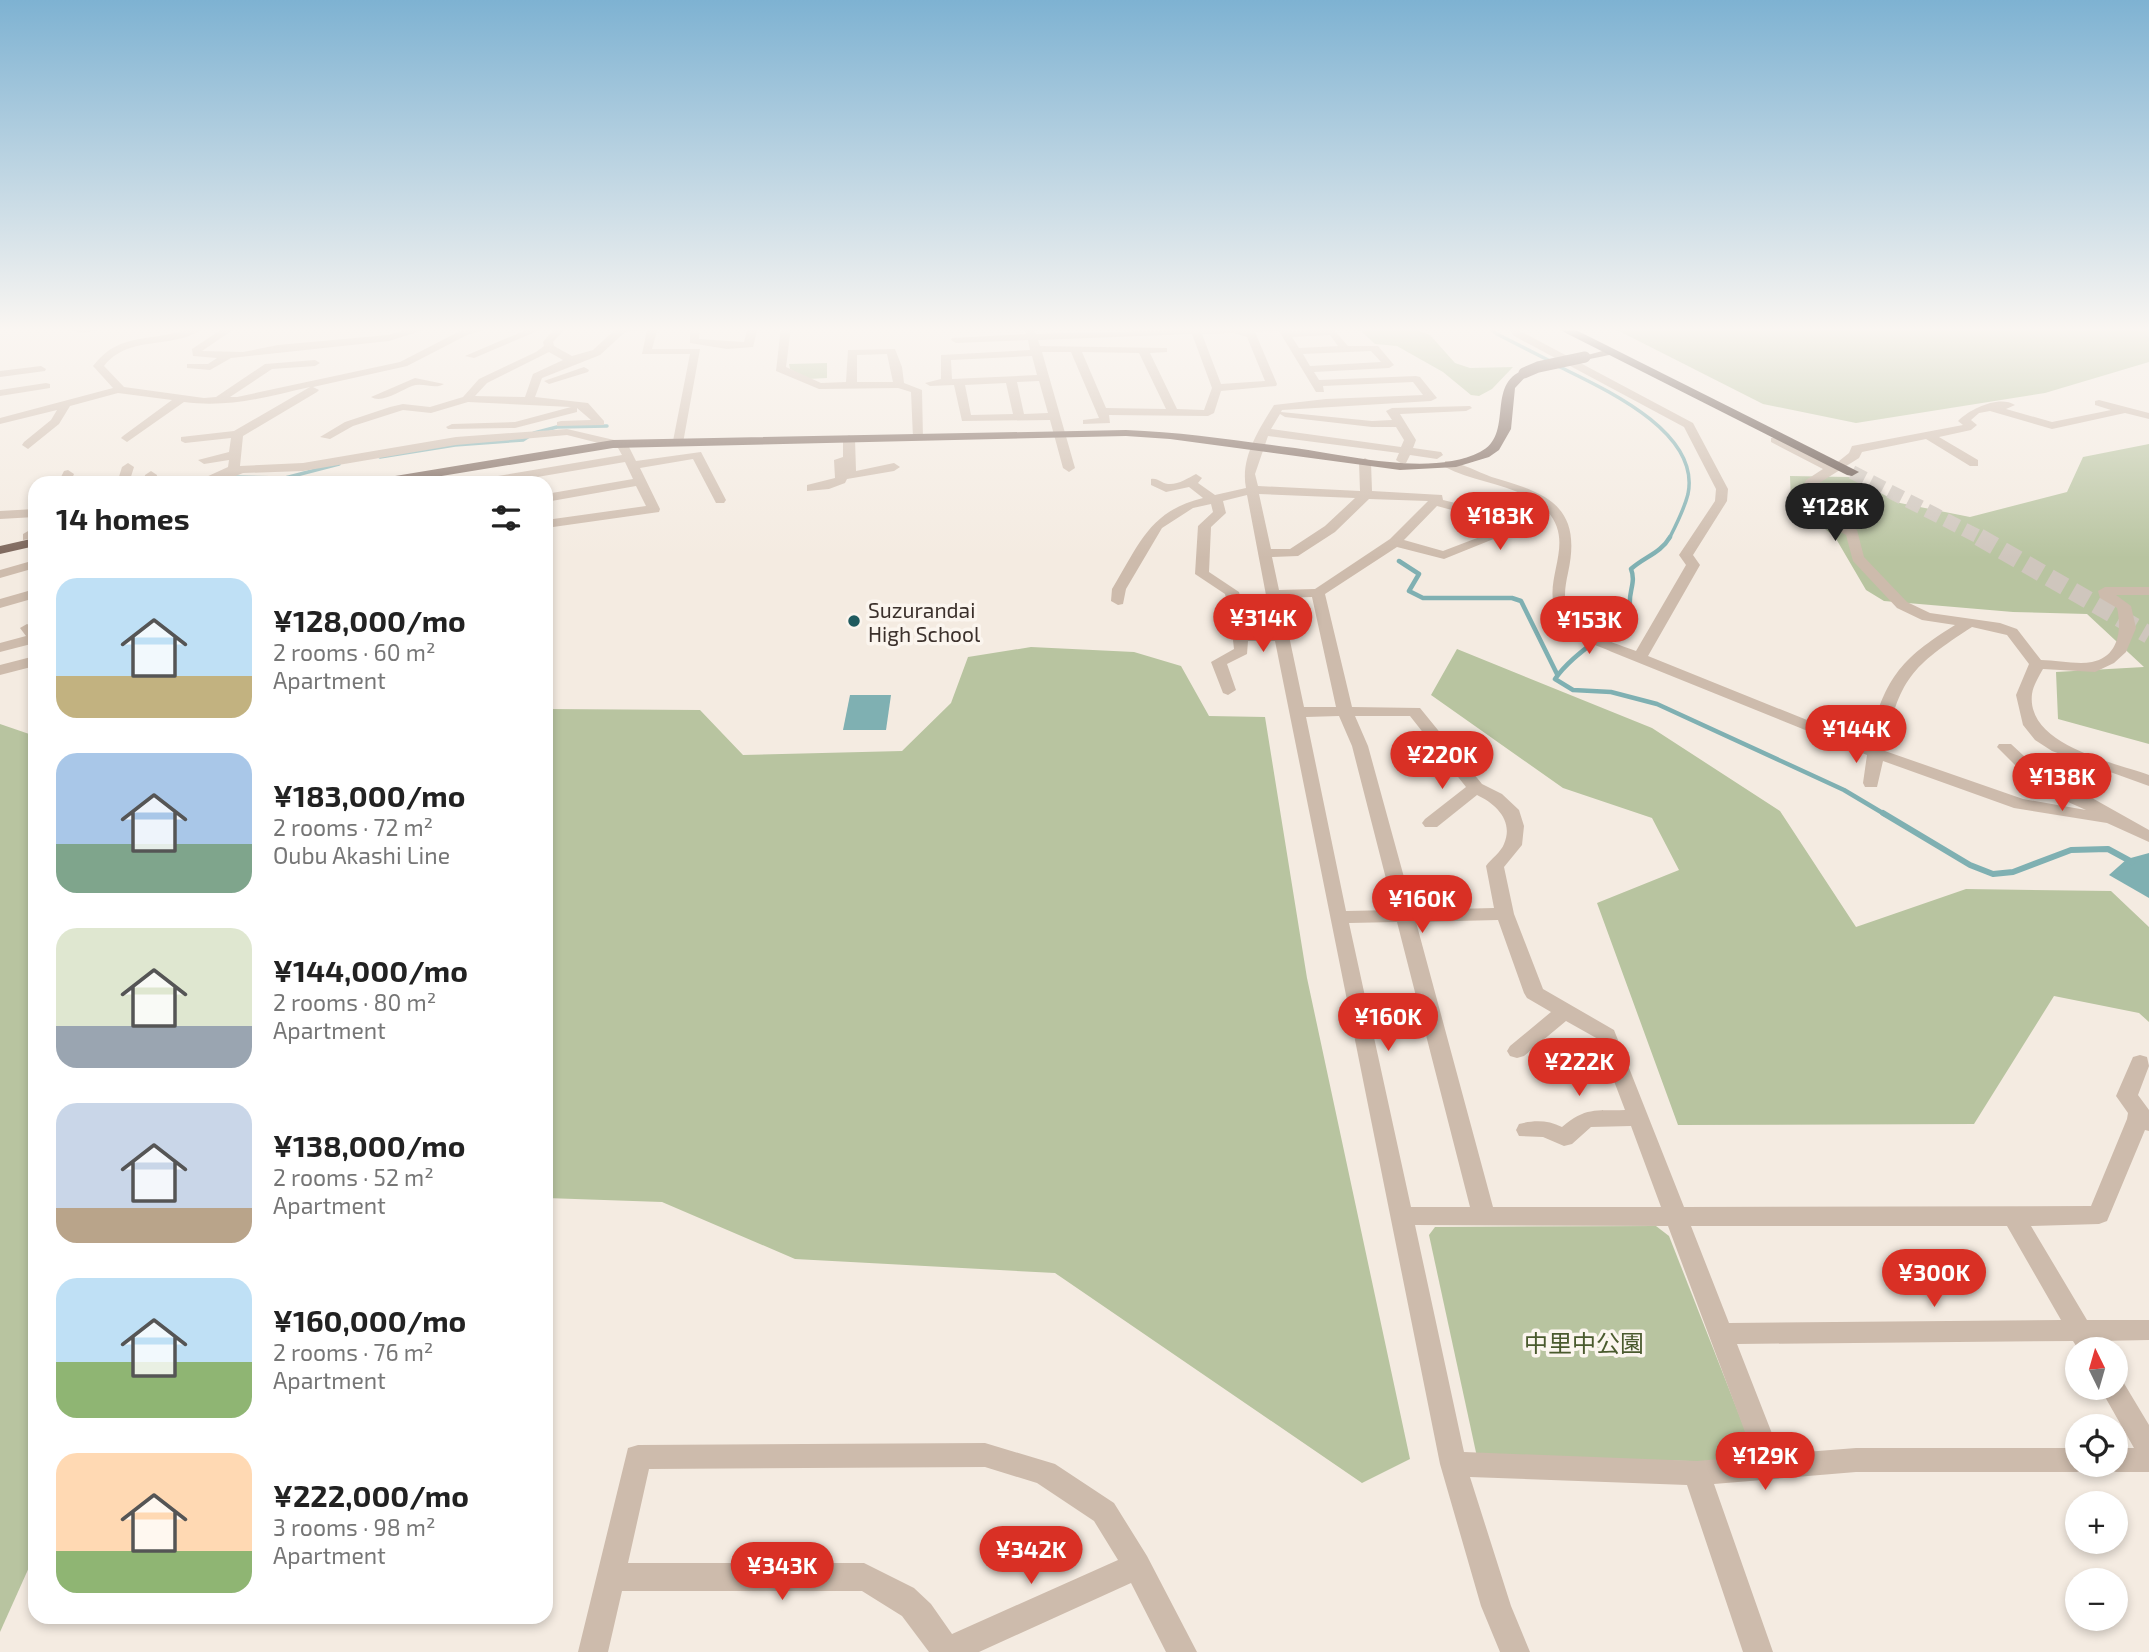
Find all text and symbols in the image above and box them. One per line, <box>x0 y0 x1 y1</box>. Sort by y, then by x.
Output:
pin: ¥128K <box>1786 484 1884 543</box>
pin: ¥183K <box>1451 492 1549 552</box>
text: ¥128K <box>1801 492 1869 520</box>
icon: filters <box>487 499 525 537</box>
text: 14 homes <box>56 500 190 536</box>
text: ¥183K <box>1466 501 1534 529</box>
pin: ¥314K <box>1214 594 1312 654</box>
pin: ¥153K <box>1540 596 1638 656</box>
place label: Suzurandai High School <box>868 597 981 646</box>
text: ¥128,000/mo <box>273 602 466 638</box>
text: ¥314K <box>1229 603 1297 631</box>
text: ¥153K <box>1556 605 1622 633</box>
icon: home <box>112 606 196 690</box>
marker: Suzurandai High School <box>846 613 862 629</box>
text: 2 rooms · 60 m² <box>273 638 435 666</box>
text: Apartment <box>273 666 386 694</box>
pin: ¥144K <box>1807 706 1905 765</box>
text: ¥144K <box>1821 714 1891 742</box>
pin: ¥220K <box>1393 732 1491 791</box>
text: ¥220K <box>1406 740 1478 768</box>
pin: ¥138K <box>2013 754 2111 813</box>
text: ¥138K <box>2028 762 2096 790</box>
text: ¥183,000/mo <box>273 777 465 813</box>
icon: home <box>112 781 196 865</box>
text: 2 rooms · 72 m² <box>273 813 433 841</box>
text: Oubu Akashi Line <box>273 841 450 869</box>
pin: ¥160K <box>1373 876 1471 935</box>
text: ¥160K <box>1388 884 1456 912</box>
text: ¥144,000/mo <box>273 952 468 988</box>
icon: home <box>112 956 196 1040</box>
text: 2 rooms · 80 m² <box>273 988 436 1016</box>
pin: ¥160K <box>1339 993 1437 1053</box>
text: ¥160K <box>1354 1002 1422 1030</box>
text: Apartment <box>273 1016 386 1044</box>
pin: ¥222K <box>1530 1038 1628 1098</box>
text: ¥222K <box>1544 1047 1614 1075</box>
text: ¥138,000/mo <box>273 1127 465 1163</box>
icon: home <box>112 1131 196 1215</box>
text: 2 rooms · 52 m² <box>273 1163 434 1191</box>
text: Apartment <box>273 1191 386 1219</box>
pin: ¥300K <box>1885 1250 1983 1309</box>
text: ¥300K <box>1898 1258 1970 1286</box>
text: ¥160,000/mo <box>273 1302 466 1338</box>
icon: home <box>112 1306 196 1390</box>
park label: 中里中公園 <box>1524 1328 1644 1357</box>
north arrow <box>2065 1337 2128 1400</box>
map controls <box>2065 1337 2128 1631</box>
text: 2 rooms · 76 m² <box>273 1338 433 1366</box>
text: Apartment <box>273 1366 386 1394</box>
button: locate <box>2065 1414 2128 1477</box>
pin: ¥129K <box>1716 1432 1814 1492</box>
text: ¥129K <box>1732 1441 1798 1469</box>
text: ¥222,000/mo <box>273 1477 469 1513</box>
icon: home <box>112 1481 196 1565</box>
button: + <box>2065 1491 2128 1554</box>
text: 3 rooms · 98 m² <box>273 1513 435 1541</box>
pin: ¥342K <box>982 1526 1080 1586</box>
text: ¥342K <box>996 1535 1066 1563</box>
text: Apartment <box>273 1541 386 1569</box>
pin: ¥343K <box>733 1542 831 1602</box>
text: ¥343K <box>747 1551 817 1579</box>
button: − <box>2065 1568 2128 1631</box>

